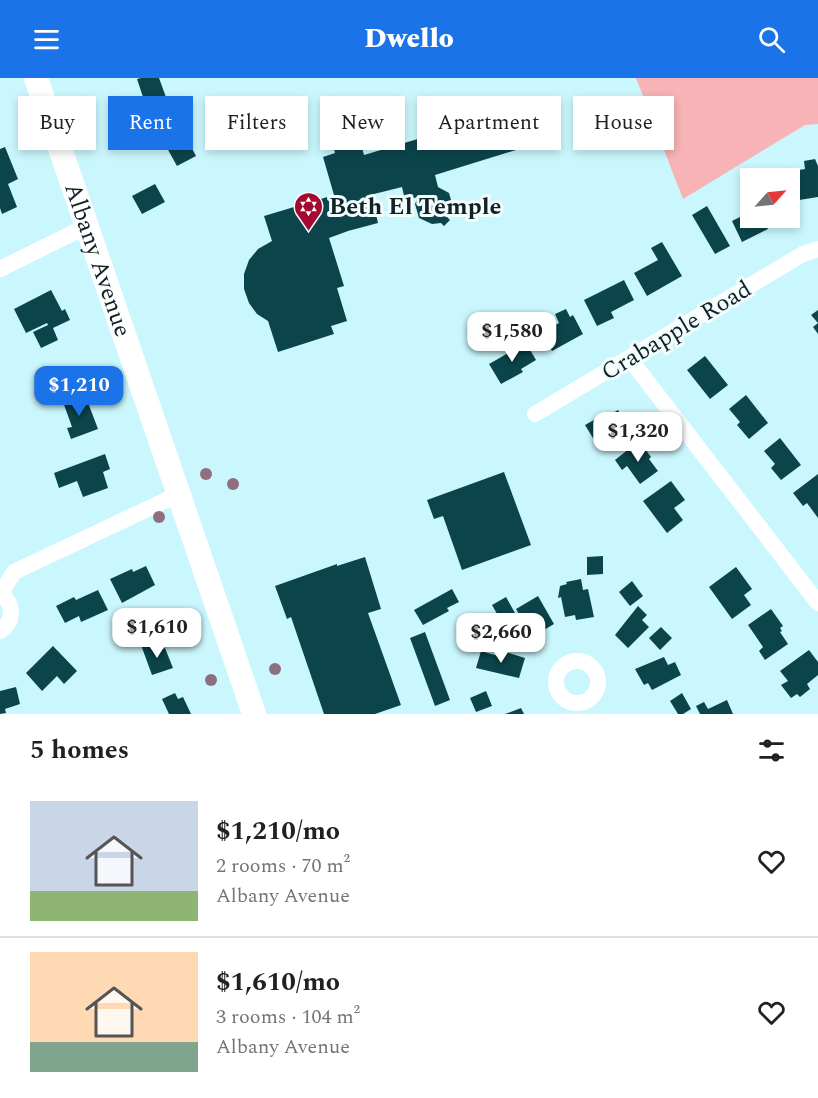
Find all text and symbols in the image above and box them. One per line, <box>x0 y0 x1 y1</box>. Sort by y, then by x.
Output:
text: Dwello <box>364 18 454 60</box>
icon: menu <box>30 23 63 56</box>
icon: search <box>755 23 788 56</box>
chip: Buy <box>18 96 96 150</box>
chip: Rent <box>108 96 193 150</box>
chip: Filters <box>205 96 308 150</box>
chip: New <box>320 96 405 150</box>
chip: Apartment <box>417 96 561 150</box>
chip: House <box>573 96 674 150</box>
north arrow <box>740 168 800 228</box>
map controls <box>740 168 800 228</box>
street label: Albany Avenue <box>54 178 140 342</box>
place label: Beth El Temple <box>329 189 501 225</box>
synagogue icon: Beth El Temple <box>292 190 324 232</box>
street label: Crabapple Road <box>594 272 759 390</box>
pin: $1,580 <box>463 312 561 363</box>
text: $1,580 <box>481 316 543 346</box>
pin: $1,210 <box>30 366 128 417</box>
text: $1,210 <box>48 370 110 400</box>
pin: $1,320 <box>589 412 687 463</box>
text: $1,320 <box>607 416 669 446</box>
pin: $1,610 <box>108 608 206 659</box>
text: $1,610 <box>126 612 188 642</box>
pin: $2,660 <box>452 613 550 664</box>
text: $2,660 <box>470 617 532 647</box>
text: 5 homes <box>30 730 129 770</box>
icon: filters <box>755 734 788 767</box>
text: $1,210/mo <box>216 811 340 851</box>
icon: home <box>78 825 150 897</box>
icon: heart <box>755 845 788 878</box>
text: 2 rooms · 70 m² <box>216 851 350 881</box>
text: Albany Avenue <box>216 881 350 911</box>
text: $1,610/mo <box>216 962 340 1002</box>
icon: home <box>78 976 150 1048</box>
icon: heart <box>755 996 788 1029</box>
text: 3 rooms · 104 m² <box>216 1002 360 1032</box>
text: Albany Avenue <box>216 1032 350 1062</box>

